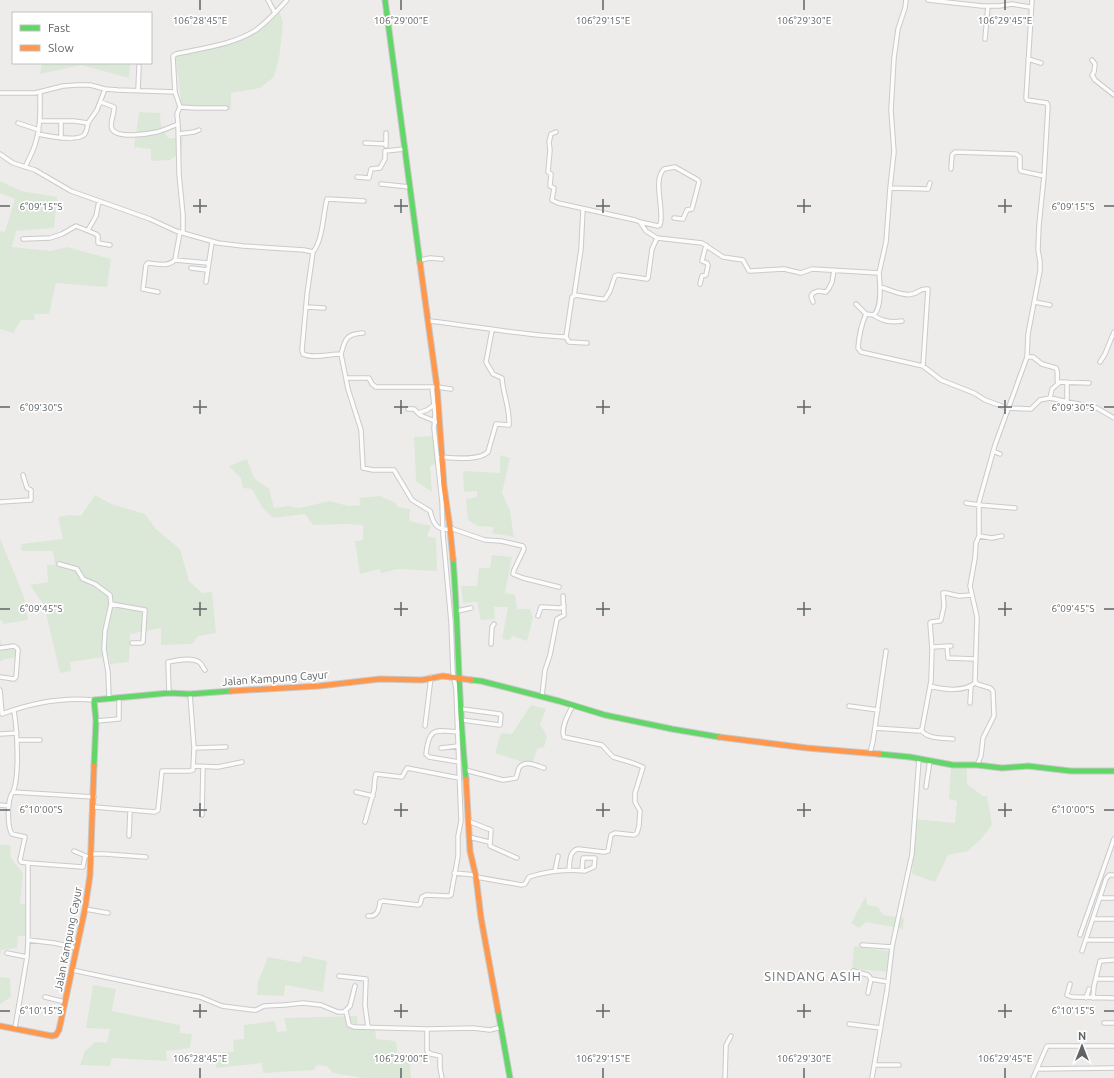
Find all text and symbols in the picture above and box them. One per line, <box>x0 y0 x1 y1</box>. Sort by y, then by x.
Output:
legend <box>12 12 152 64</box>
text: 106°28'45"E <box>173 15 228 26</box>
text: 106°29'00"E <box>374 15 429 26</box>
text: 106°29'15"E <box>576 15 631 26</box>
text: 106°29'30"E <box>777 15 832 26</box>
text: 106°29'45"E <box>978 15 1033 26</box>
text: Fast <box>48 21 70 34</box>
text: Slow <box>48 41 74 54</box>
text: 6°09'15"S <box>19 201 63 212</box>
text: 6°09'15"S <box>1051 201 1095 212</box>
text: 6°09'30"S <box>19 402 63 413</box>
text: 6°09'30"S <box>1051 402 1095 413</box>
text: 6°09'45"S <box>19 603 63 614</box>
text: 6°09'45"S <box>1051 603 1095 614</box>
street label: Jalan Kampung Cayur <box>222 668 329 688</box>
text: 6°10'00"S <box>19 804 63 815</box>
text: 6°10'00"S <box>1051 804 1095 815</box>
street label: Jalan Kampung Cayur <box>52 885 84 992</box>
district label: SINDANG ASIH <box>764 969 862 983</box>
text: 6°10'15"S <box>19 1005 63 1016</box>
text: 6°10'15"S <box>1051 1005 1095 1016</box>
north arrow <box>1062 1026 1102 1066</box>
text: N <box>1078 1030 1086 1042</box>
text: 106°28'45"E <box>173 1053 228 1064</box>
text: 106°29'00"E <box>374 1053 429 1064</box>
text: 106°29'15"E <box>576 1053 631 1064</box>
text: 106°29'30"E <box>777 1053 832 1064</box>
text: 106°29'45"E <box>978 1053 1033 1064</box>

